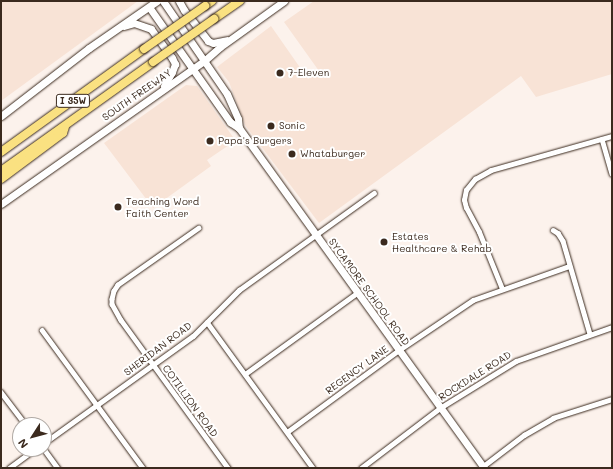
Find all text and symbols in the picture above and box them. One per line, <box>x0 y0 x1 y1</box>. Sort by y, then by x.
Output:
street label: SOUTH FREEWAY <box>100 67 174 123</box>
place label: 7-Eleven <box>288 67 329 79</box>
marker: 7-Eleven <box>275 68 285 78</box>
road number: I 35W <box>55 94 91 108</box>
place label: Sonic <box>279 120 305 132</box>
marker: Sonic <box>266 121 276 131</box>
place label: Papa's Burgers <box>218 135 292 147</box>
marker: Papa's Burgers <box>205 136 215 146</box>
place label: Whataburger <box>300 148 365 160</box>
marker: Whataburger <box>287 149 297 159</box>
place label: Teaching Word Faith Center <box>126 195 199 218</box>
marker: Teaching Word Faith Center <box>113 202 123 212</box>
place label: Estates Healthcare & Rehab <box>392 230 492 254</box>
street label: SYCAMORE SCHOOL ROAD <box>326 236 412 348</box>
marker: Estates Healthcare & Rehab <box>379 237 389 247</box>
street label: SHERIDAN ROAD <box>122 320 194 378</box>
street label: REGENCY LANE <box>323 343 391 397</box>
street label: ROCKDALE ROAD <box>436 349 514 403</box>
street label: COTILLION ROAD <box>160 362 220 440</box>
north arrow <box>12 417 52 457</box>
text: N <box>14 436 31 452</box>

